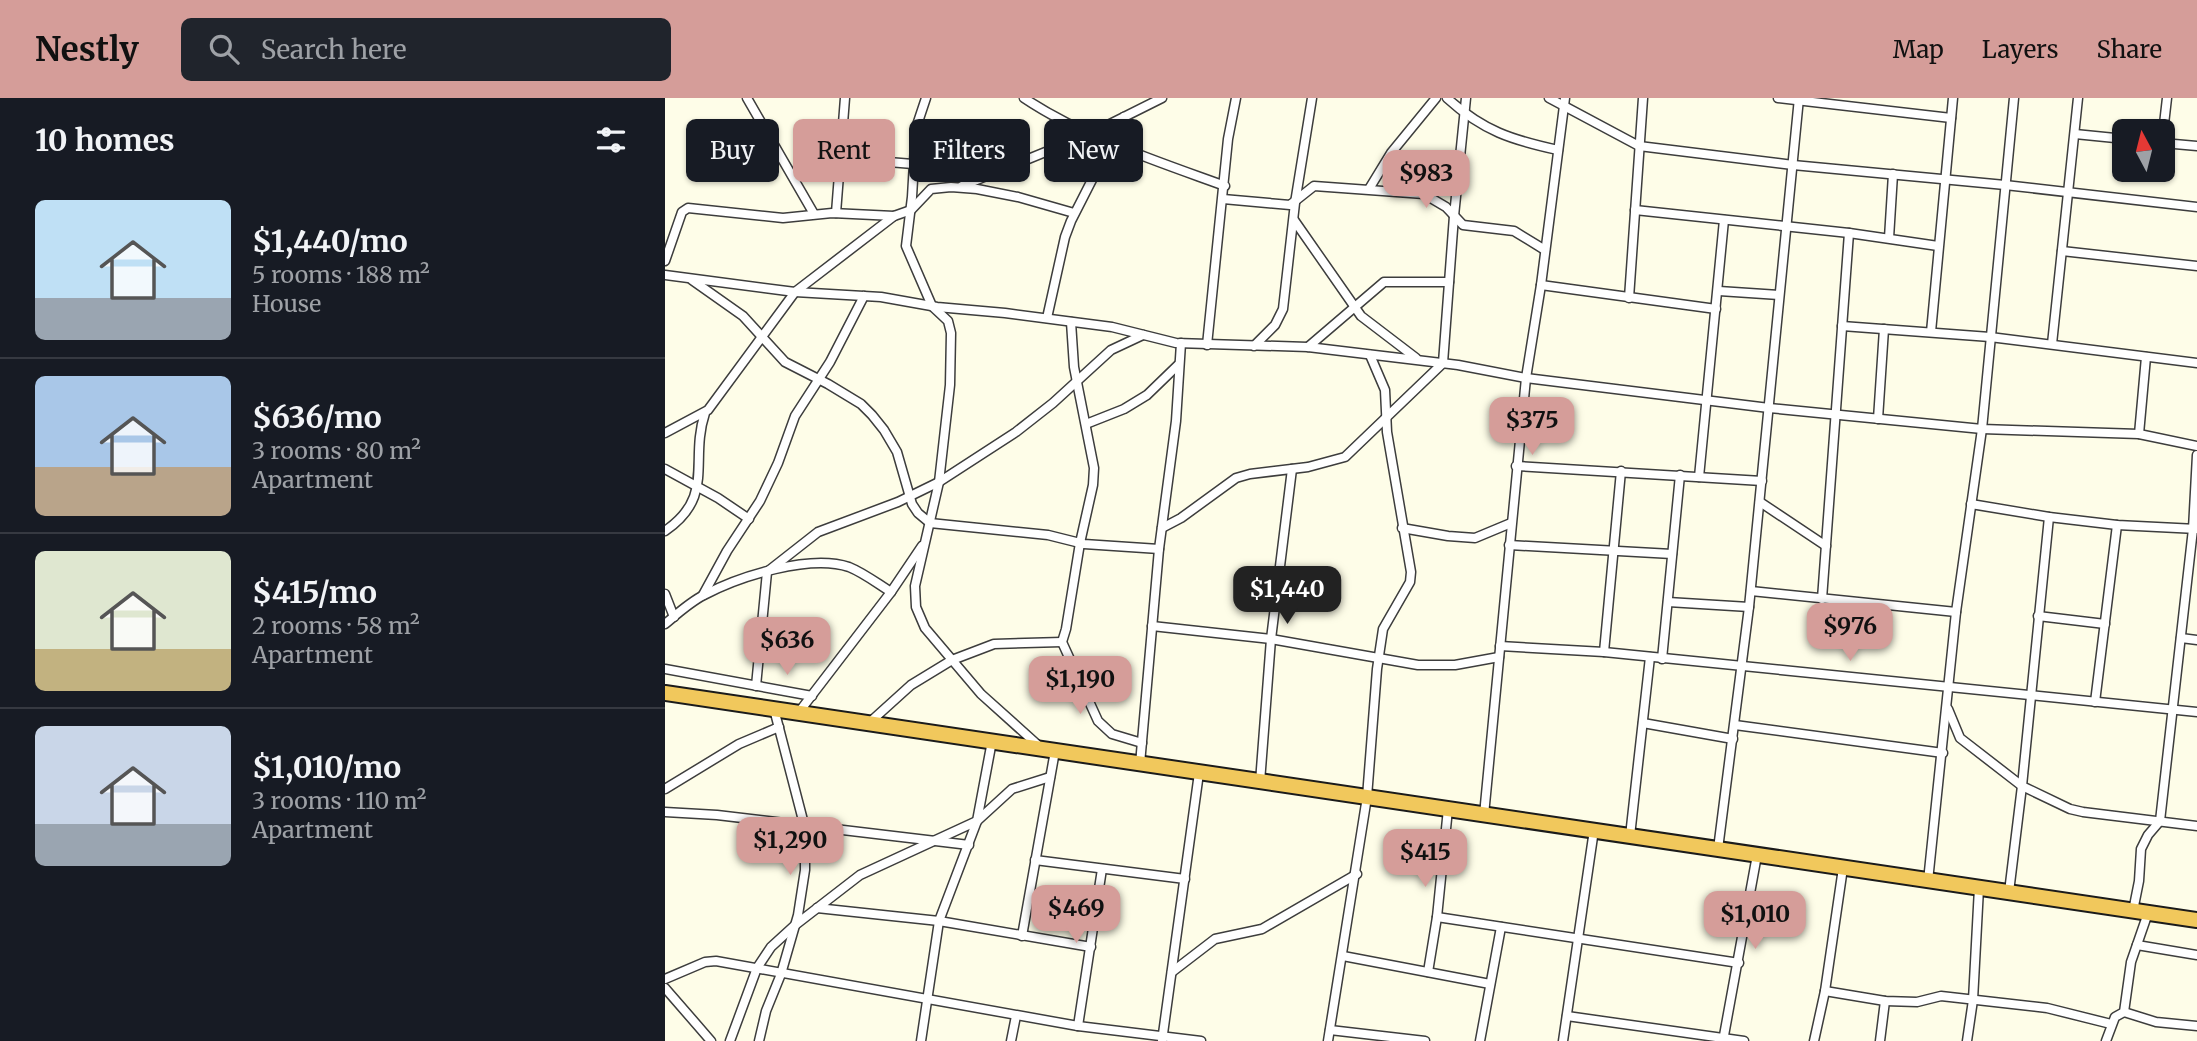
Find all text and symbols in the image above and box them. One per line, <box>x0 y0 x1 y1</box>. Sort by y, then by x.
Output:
search box <box>181 18 671 81</box>
text: Nestly <box>35 29 139 70</box>
icon: search <box>205 30 243 68</box>
text: Search here <box>261 33 407 66</box>
text: Map <box>1893 34 1944 65</box>
text: Layers <box>1982 34 2058 65</box>
text: Share <box>2096 34 2162 65</box>
chip: Buy <box>686 119 779 182</box>
chip: Rent <box>793 119 895 182</box>
chip: Filters <box>909 119 1030 182</box>
chip: New <box>1044 119 1143 182</box>
north arrow <box>2112 119 2175 182</box>
map controls <box>2112 119 2175 182</box>
text: 10 homes <box>35 121 175 159</box>
icon: filters <box>592 121 630 159</box>
pin: $983 <box>1385 150 1467 210</box>
text: $983 <box>1399 158 1453 187</box>
text: $1,440/mo <box>252 222 408 260</box>
icon: home <box>91 228 175 312</box>
text: 5 rooms · 188 m² <box>252 260 430 289</box>
text: House <box>252 289 321 318</box>
text: $636/mo <box>252 398 382 436</box>
pin: $375 <box>1491 398 1573 457</box>
icon: home <box>91 404 175 488</box>
text: $375 <box>1505 405 1559 434</box>
text: 3 rooms · 80 m² <box>252 436 421 465</box>
text: Apartment <box>252 465 373 494</box>
pin: $1,440 <box>1230 566 1344 626</box>
text: $415/mo <box>252 573 377 611</box>
text: $1,440 <box>1249 574 1325 603</box>
icon: home <box>91 579 175 663</box>
pin: $976 <box>1809 603 1891 663</box>
text: 2 rooms · 58 m² <box>252 611 420 640</box>
text: $976 <box>1823 611 1877 640</box>
pin: $636 <box>746 618 828 677</box>
text: $636 <box>760 625 814 654</box>
text: Apartment <box>252 640 373 669</box>
pin: $1,190 <box>1023 656 1137 716</box>
text: $1,190 <box>1045 664 1115 693</box>
text: $1,010/mo <box>252 748 401 786</box>
icon: home <box>91 754 175 838</box>
text: 3 rooms · 110 m² <box>252 786 426 815</box>
text: Apartment <box>252 815 373 844</box>
pin: $1,290 <box>733 818 847 877</box>
text: $1,290 <box>753 825 827 854</box>
pin: $415 <box>1384 830 1466 889</box>
text: $415 <box>1399 837 1451 866</box>
pin: $469 <box>1035 886 1117 945</box>
pin: $1,010 <box>1698 892 1812 951</box>
text: $469 <box>1047 893 1105 922</box>
text: $1,010 <box>1720 899 1790 928</box>

